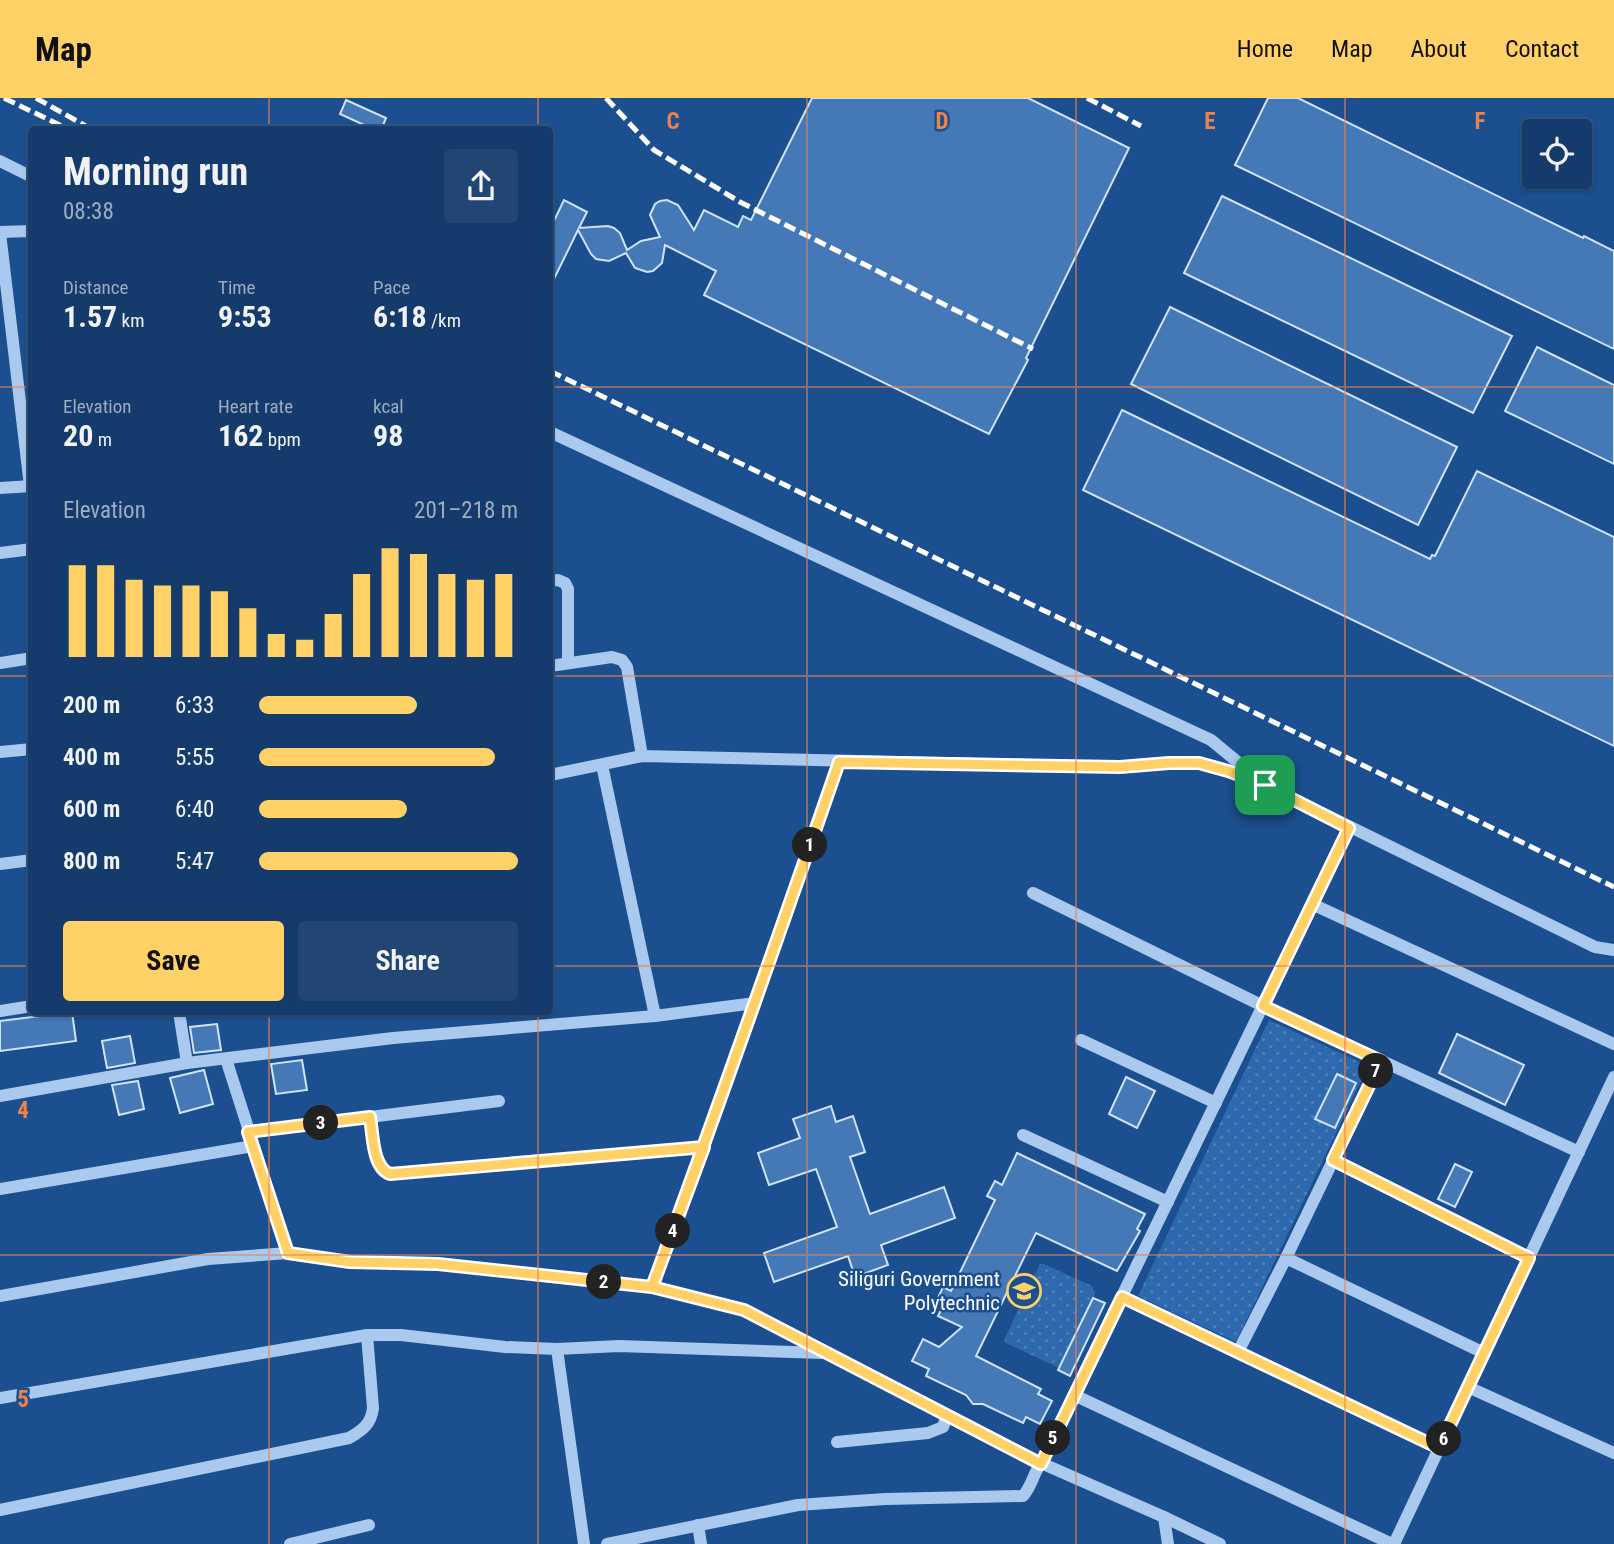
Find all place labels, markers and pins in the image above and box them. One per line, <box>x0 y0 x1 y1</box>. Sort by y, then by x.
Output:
pin <box>1235 755 1295 815</box>
pin: 1 <box>792 828 828 862</box>
pin: 7 <box>1358 1054 1394 1088</box>
pin: 3 <box>304 1105 338 1140</box>
pin: 4 <box>656 1214 690 1248</box>
pin: 2 <box>586 1264 622 1300</box>
place label: Siliguri Government Polytechnic <box>838 1267 1000 1315</box>
school or university icon: Siliguri Government Polytechnic <box>1005 1272 1043 1310</box>
pin: 5 <box>1036 1420 1070 1456</box>
pin: 6 <box>1426 1422 1462 1456</box>

